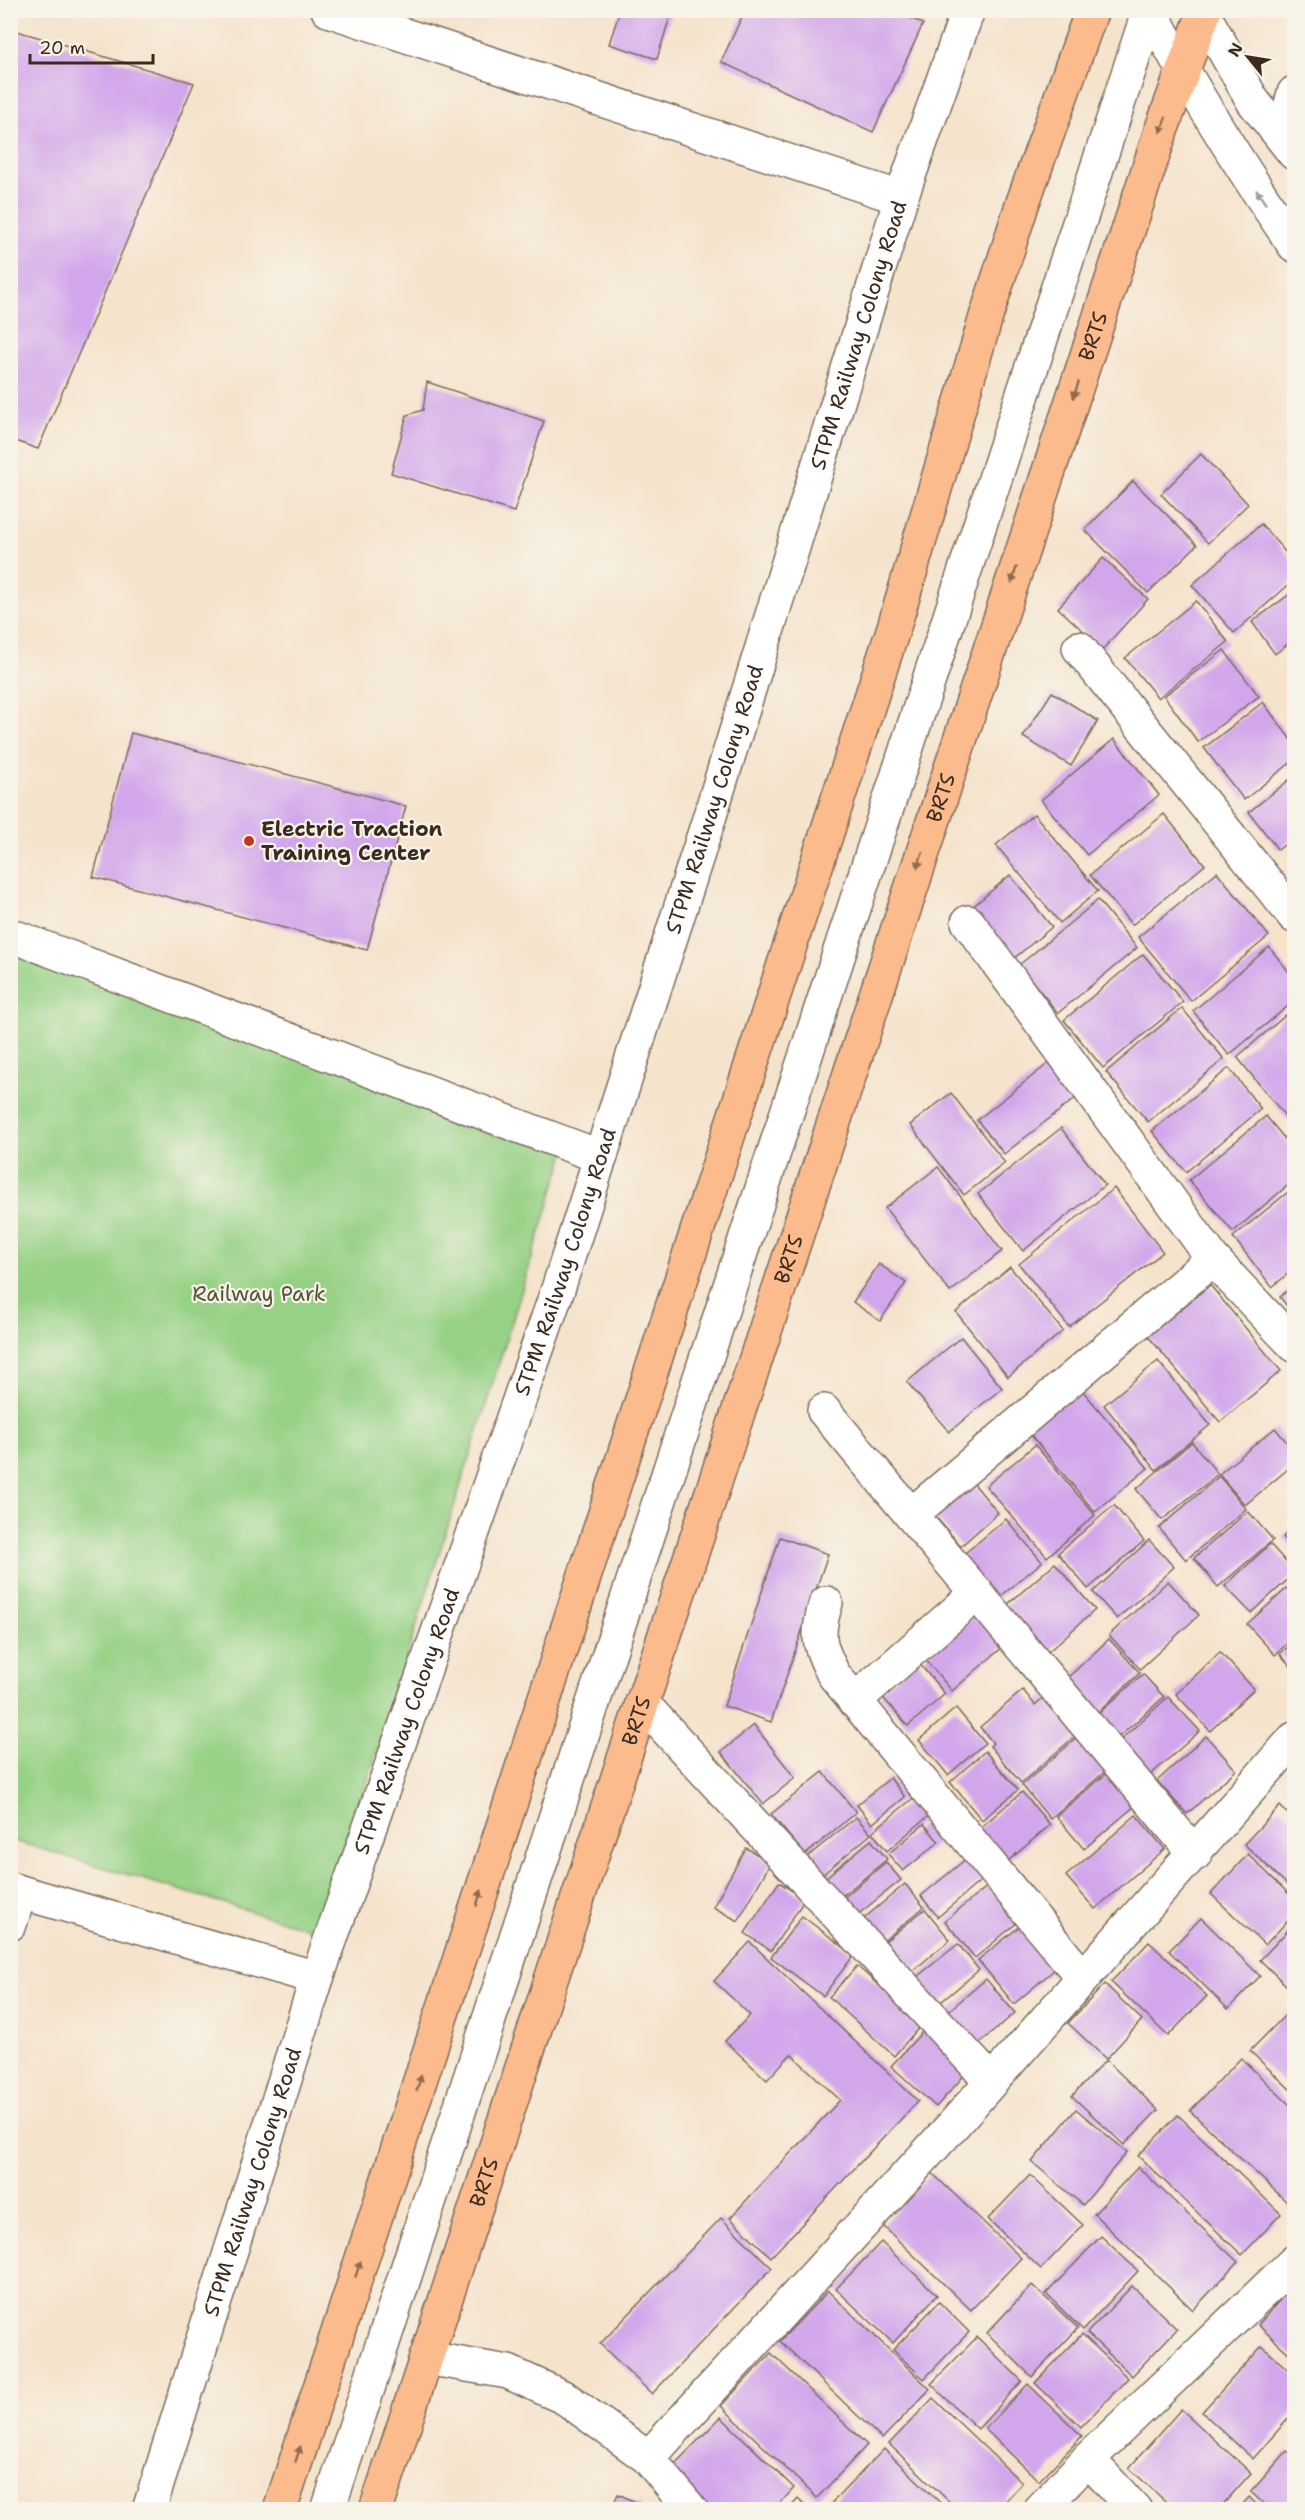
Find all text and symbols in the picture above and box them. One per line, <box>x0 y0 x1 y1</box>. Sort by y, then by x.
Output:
scale bar <box>30 27 153 65</box>
north arrow <box>1218 27 1278 87</box>
text: 20 m <box>39 36 85 60</box>
text: N <box>1223 39 1248 60</box>
one-way arrow <box>1158 116 1168 134</box>
one-way arrow <box>1256 189 1267 205</box>
street label: STPM Railway Colony Road <box>804 197 913 473</box>
street label: BRTS <box>1072 308 1114 365</box>
one-way arrow <box>1070 381 1080 399</box>
one-way arrow <box>1009 566 1019 584</box>
street label: STPM Railway Colony Road <box>659 661 770 937</box>
street label: BRTS <box>920 770 962 826</box>
place label: Electric Traction Training Center <box>261 815 443 867</box>
marker: Electric Traction Training Center <box>242 834 256 848</box>
one-way arrow <box>915 851 925 869</box>
street label: STPM Railway Colony Road <box>508 1124 623 1399</box>
street label: BRTS <box>768 1231 810 1288</box>
park label: Railway Park <box>192 1280 326 1308</box>
street label: STPM Railway Colony Road <box>347 1584 466 1858</box>
street label: BRTS <box>615 1693 658 1749</box>
one-way arrow <box>475 1889 485 1907</box>
street label: STPM Railway Colony Road <box>197 2044 308 2320</box>
one-way arrow <box>415 2074 424 2092</box>
street label: BRTS <box>463 2154 505 2211</box>
one-way arrow <box>354 2260 364 2278</box>
one-way arrow <box>294 2445 303 2463</box>

